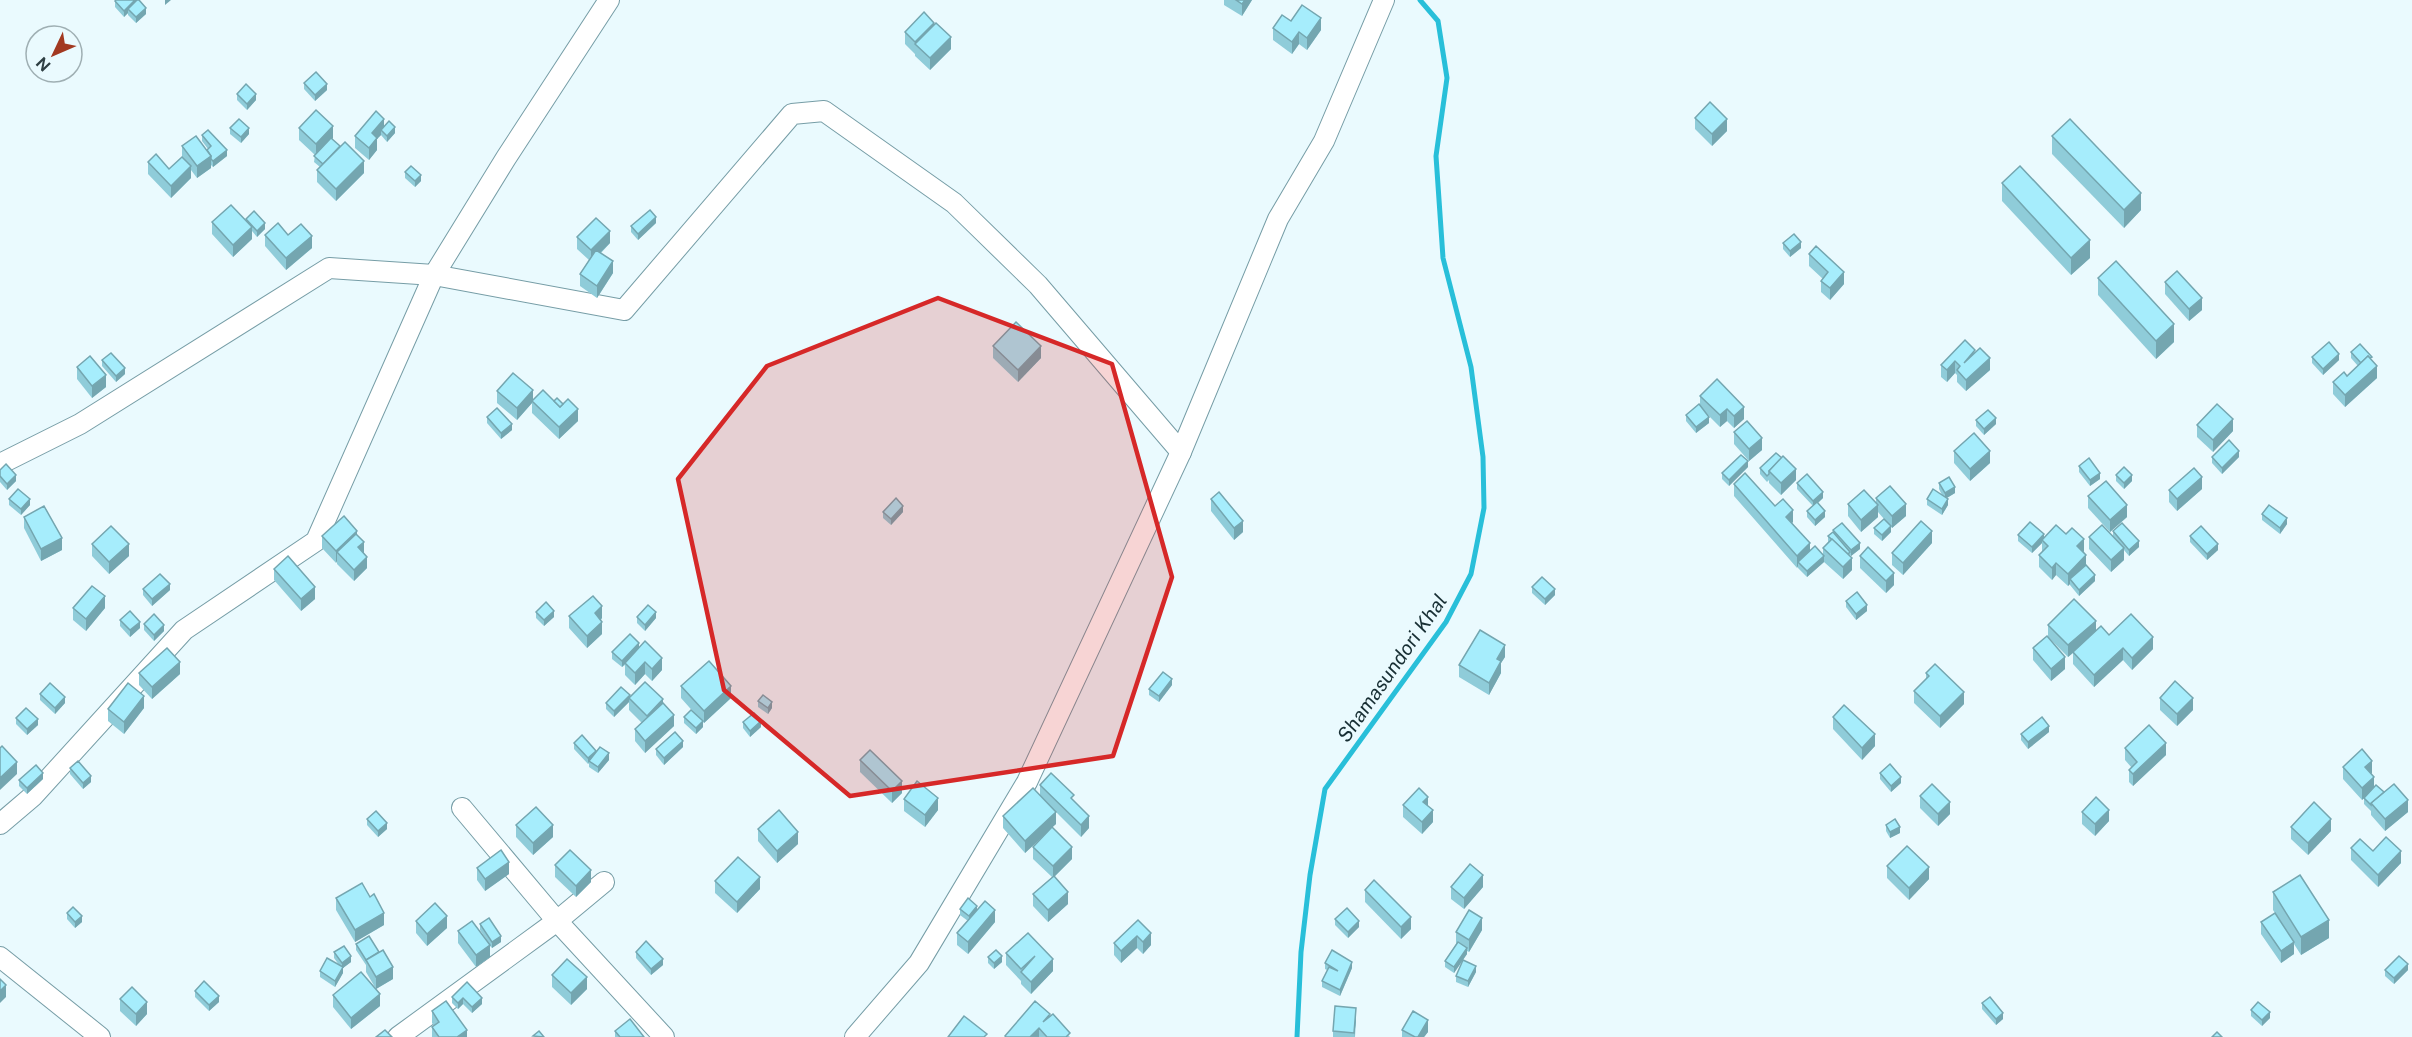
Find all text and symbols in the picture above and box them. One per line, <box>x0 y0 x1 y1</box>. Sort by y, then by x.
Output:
north arrow <box>24 24 84 84</box>
text: N <box>32 53 55 75</box>
water label: Shamasundori Khal <box>1332 589 1452 747</box>

